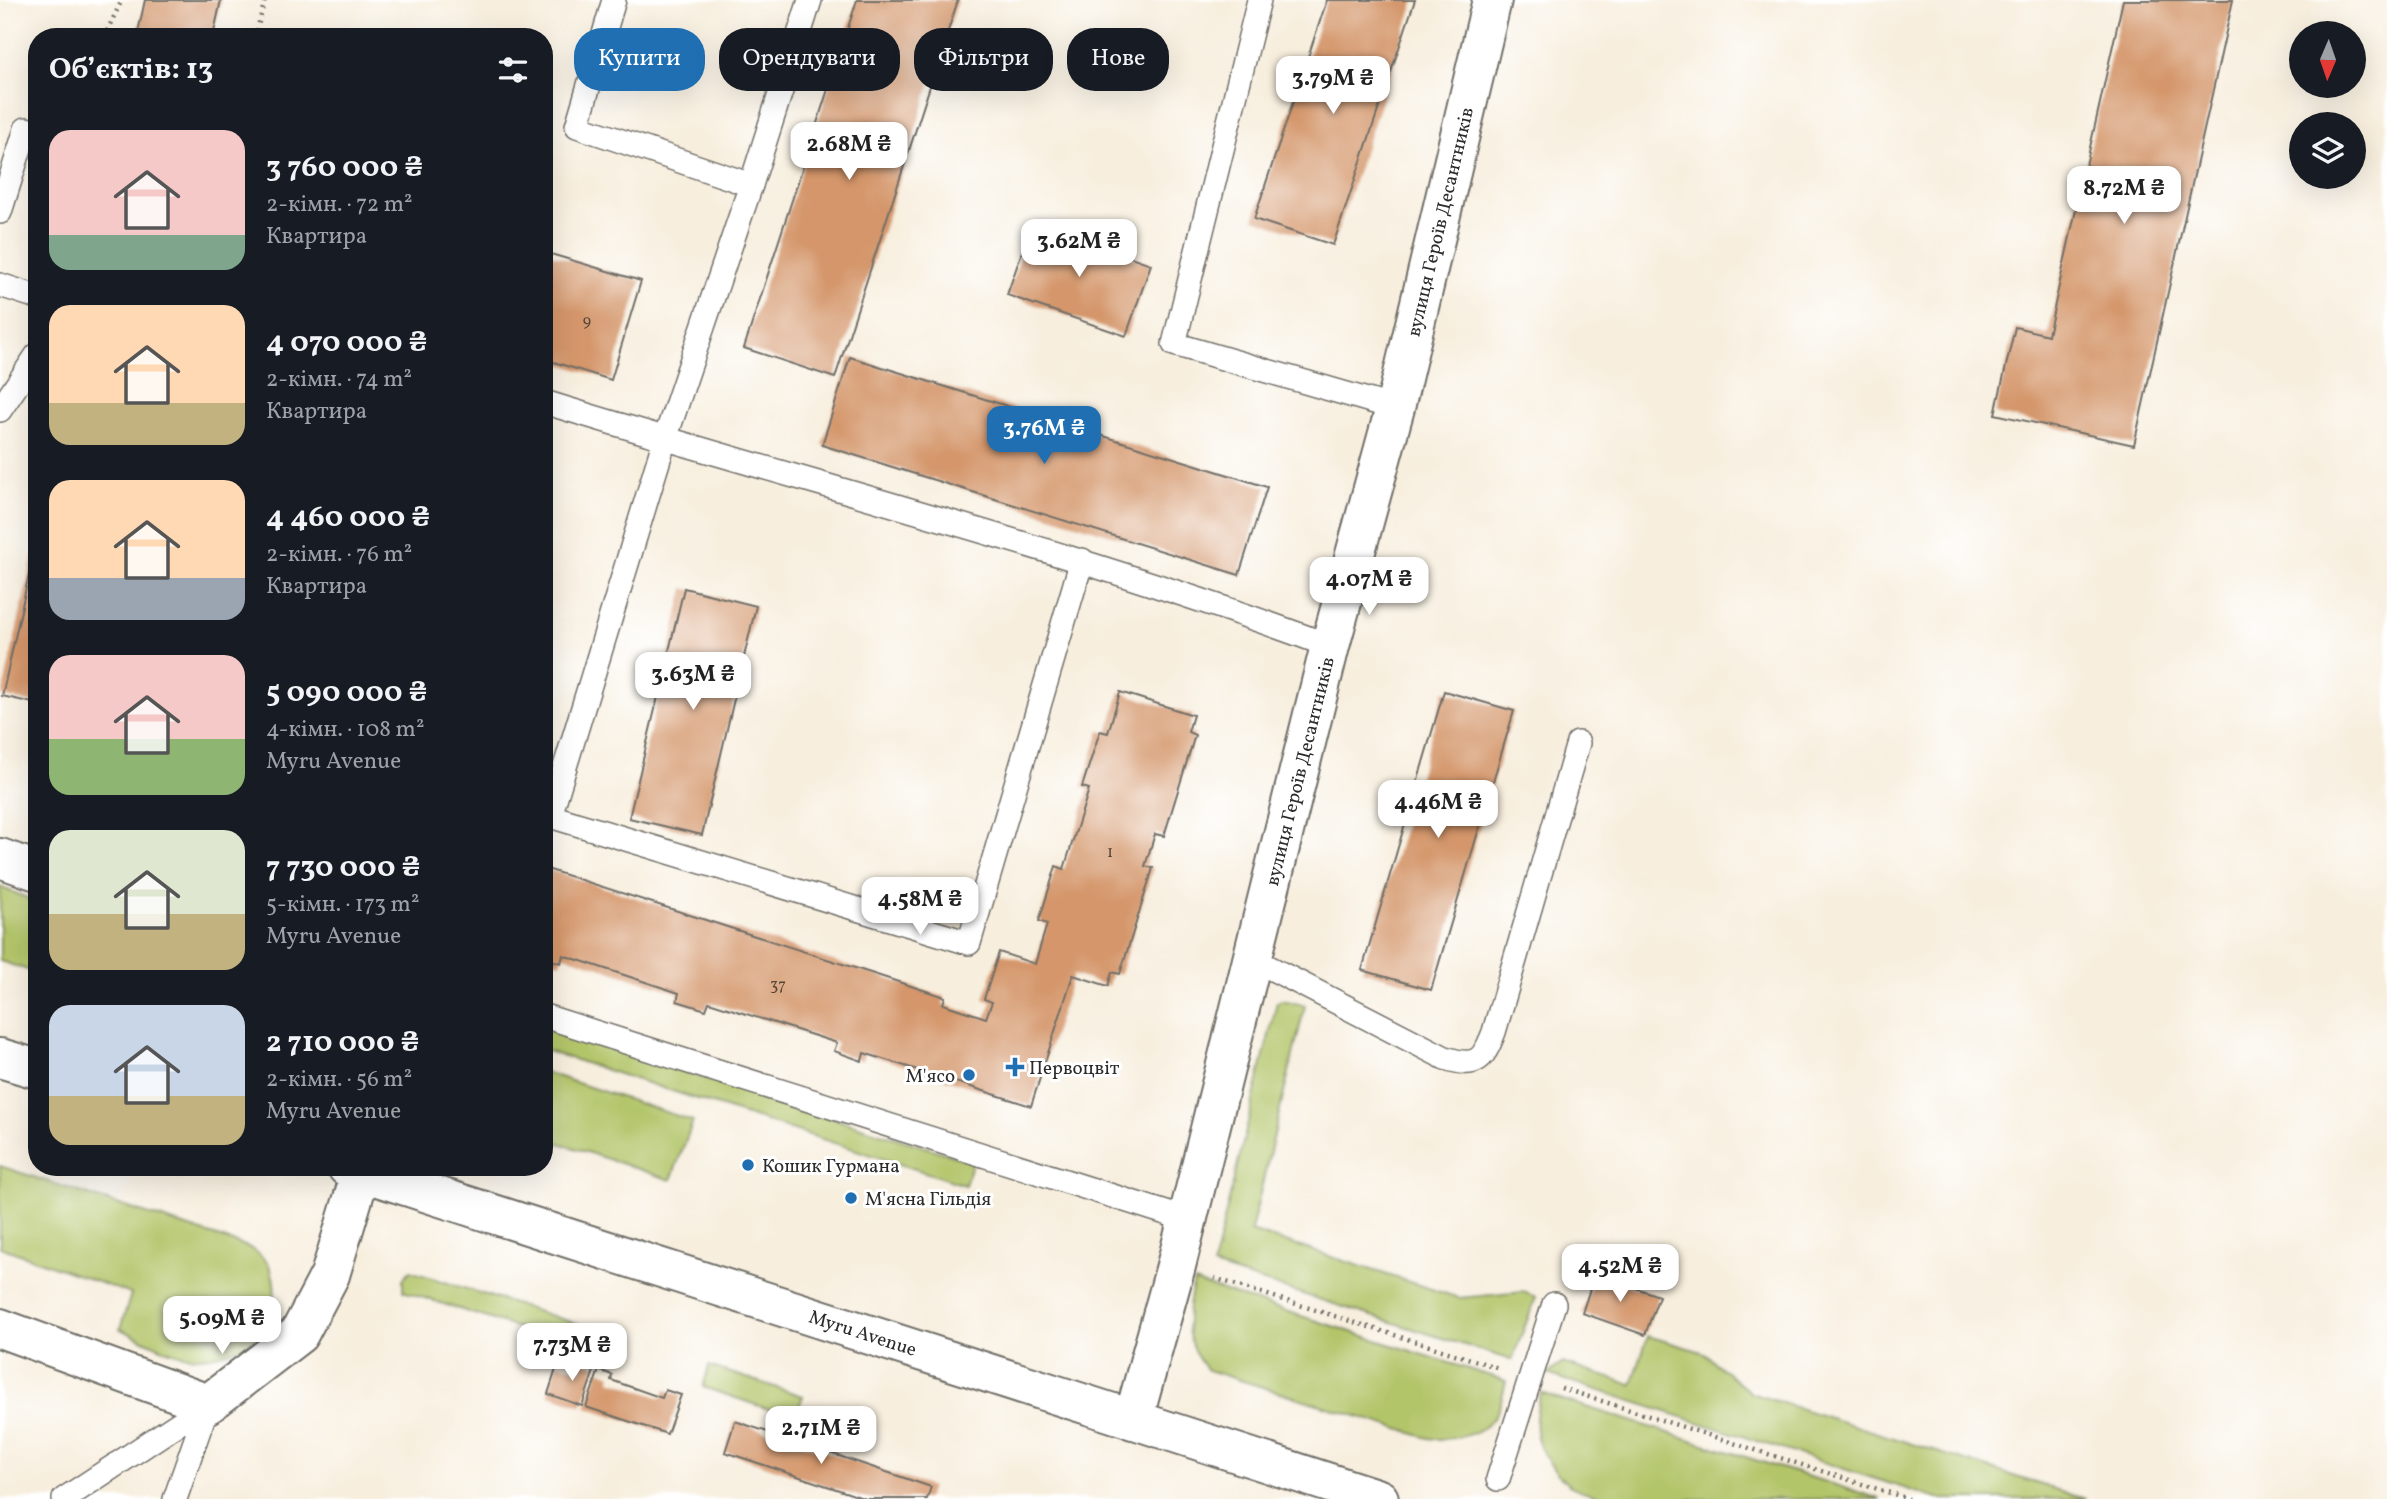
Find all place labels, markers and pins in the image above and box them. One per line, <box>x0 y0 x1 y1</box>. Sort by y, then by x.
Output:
pin: 3.79M ₴ <box>1268 57 1398 116</box>
pin: 2.68M ₴ <box>784 122 914 182</box>
pin: 8.72M ₴ <box>2059 166 2189 226</box>
pin: 3.62M ₴ <box>1014 219 1144 279</box>
pin: 3.76M ₴ <box>979 406 1109 466</box>
pin: 4.07M ₴ <box>1304 558 1434 617</box>
pin: 3.63M ₴ <box>628 652 758 712</box>
pin: 4.46M ₴ <box>1373 780 1503 840</box>
pin: 4.58M ₴ <box>855 878 985 937</box>
place label: Первоцвіт <box>1029 1056 1120 1082</box>
marker: Первоцвіт <box>1007 1059 1023 1075</box>
place label: М'ясо <box>905 1064 955 1090</box>
marker: М'ясо <box>961 1067 977 1083</box>
place label: Кошик Гурмана <box>762 1154 900 1180</box>
marker: Кошик Гурмана <box>740 1157 756 1173</box>
place label: М'ясна Гільдія <box>865 1187 991 1213</box>
marker: М'ясна Гільдія <box>843 1190 859 1206</box>
pin: 4.52M ₴ <box>1555 1244 1685 1304</box>
pin: 5.09M ₴ <box>157 1296 287 1356</box>
pin: 7.73M ₴ <box>507 1324 637 1383</box>
pin: 2.71M ₴ <box>756 1406 886 1466</box>

